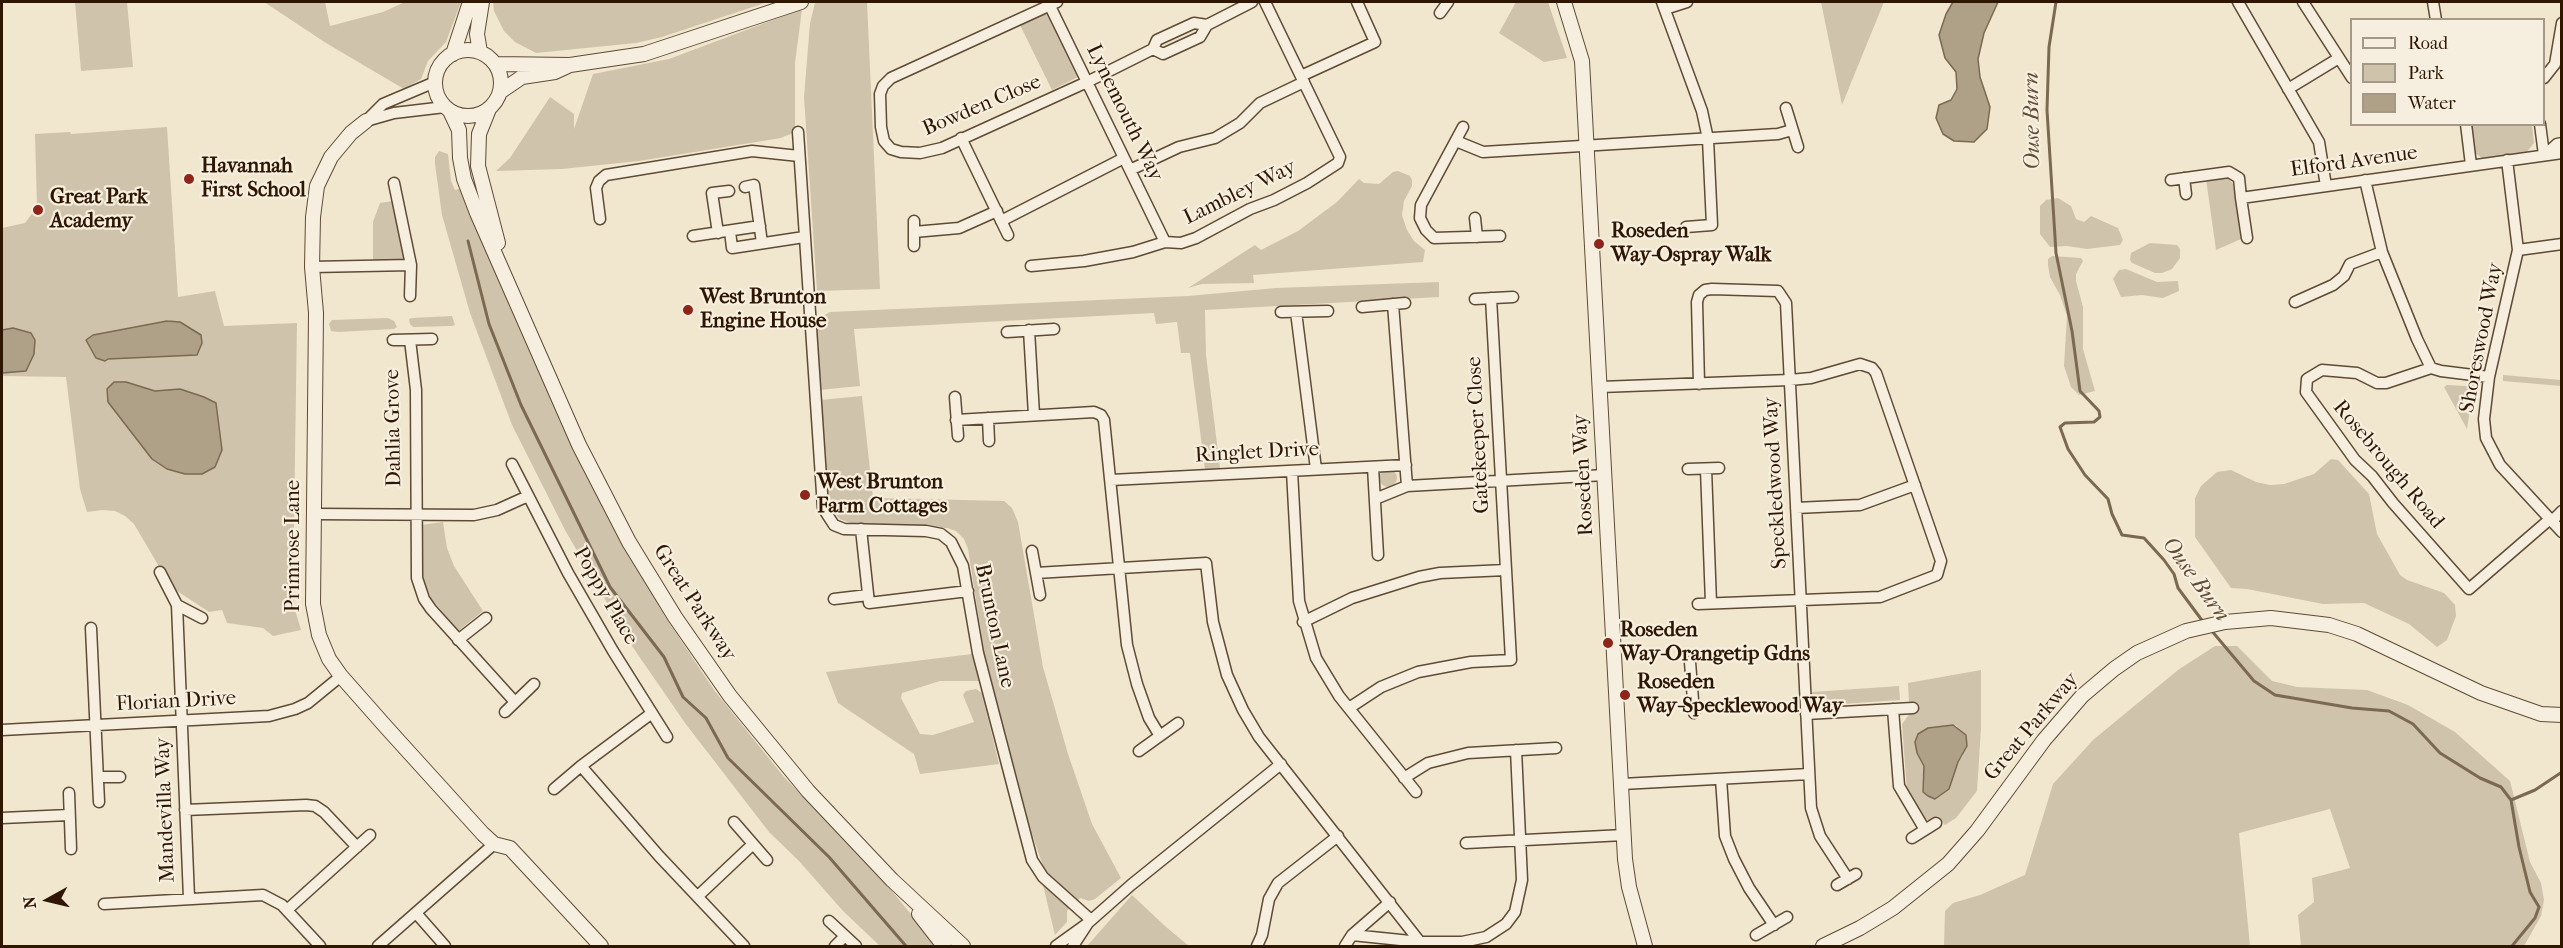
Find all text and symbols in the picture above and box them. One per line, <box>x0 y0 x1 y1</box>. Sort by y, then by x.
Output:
legend <box>2350 18 2545 126</box>
text: Road <box>2408 33 2448 54</box>
street label: Lynemouth Way <box>1080 41 1168 185</box>
text: Park <box>2408 63 2444 84</box>
street label: Bowden Close <box>919 70 1045 142</box>
water label: Ouse Burn <box>2019 72 2047 170</box>
text: Water <box>2408 93 2456 114</box>
street label: Elford Avenue <box>2289 141 2419 183</box>
place label: Havannah First School <box>201 154 306 204</box>
street label: Lambley Way <box>1180 155 1300 231</box>
marker: Havannah First School <box>182 172 196 186</box>
place label: Great Park Academy <box>50 185 148 235</box>
marker: Great Park Academy <box>31 203 45 217</box>
place label: Roseden Way-Ospray Walk <box>1611 219 1771 269</box>
marker: Roseden Way-Ospray Walk <box>1592 237 1606 251</box>
street label: Shoreswood Way <box>2455 261 2509 415</box>
place label: West Brunton Engine House <box>700 285 826 335</box>
marker: West Brunton Engine House <box>681 303 695 317</box>
street label: Gatekeeper Close <box>1462 356 1496 514</box>
street label: Dahlia Grove <box>380 369 408 487</box>
street label: Speckledwood Way <box>1759 396 1793 570</box>
street label: Rosebrough Road <box>2327 396 2449 534</box>
street label: Roseden Way <box>1568 413 1600 537</box>
street label: Ringlet Drive <box>1194 437 1320 469</box>
place label: West Brunton Farm Cottages <box>817 470 948 520</box>
street label: Primrose Lane <box>281 480 307 612</box>
marker: West Brunton Farm Cottages <box>798 488 812 502</box>
water label: Ouse Burn <box>2156 533 2234 627</box>
street label: Great Parkway <box>647 540 741 666</box>
street label: Poppy Place <box>567 543 643 649</box>
street label: Brunton Lane <box>969 562 1019 690</box>
place label: Roseden Way-Orangetip Gdns <box>1620 618 1810 668</box>
marker: Roseden Way-Orangetip Gdns <box>1601 636 1615 650</box>
street label: Great Parkway <box>1979 668 2085 786</box>
place label: Roseden Way-Specklewood Way <box>1637 670 1843 720</box>
street label: Florian Drive <box>115 686 237 718</box>
marker: Roseden Way-Specklewood Way <box>1618 688 1632 702</box>
street label: Mandevilla Way <box>151 737 181 883</box>
north arrow <box>18 870 78 930</box>
text: N <box>19 895 40 910</box>

